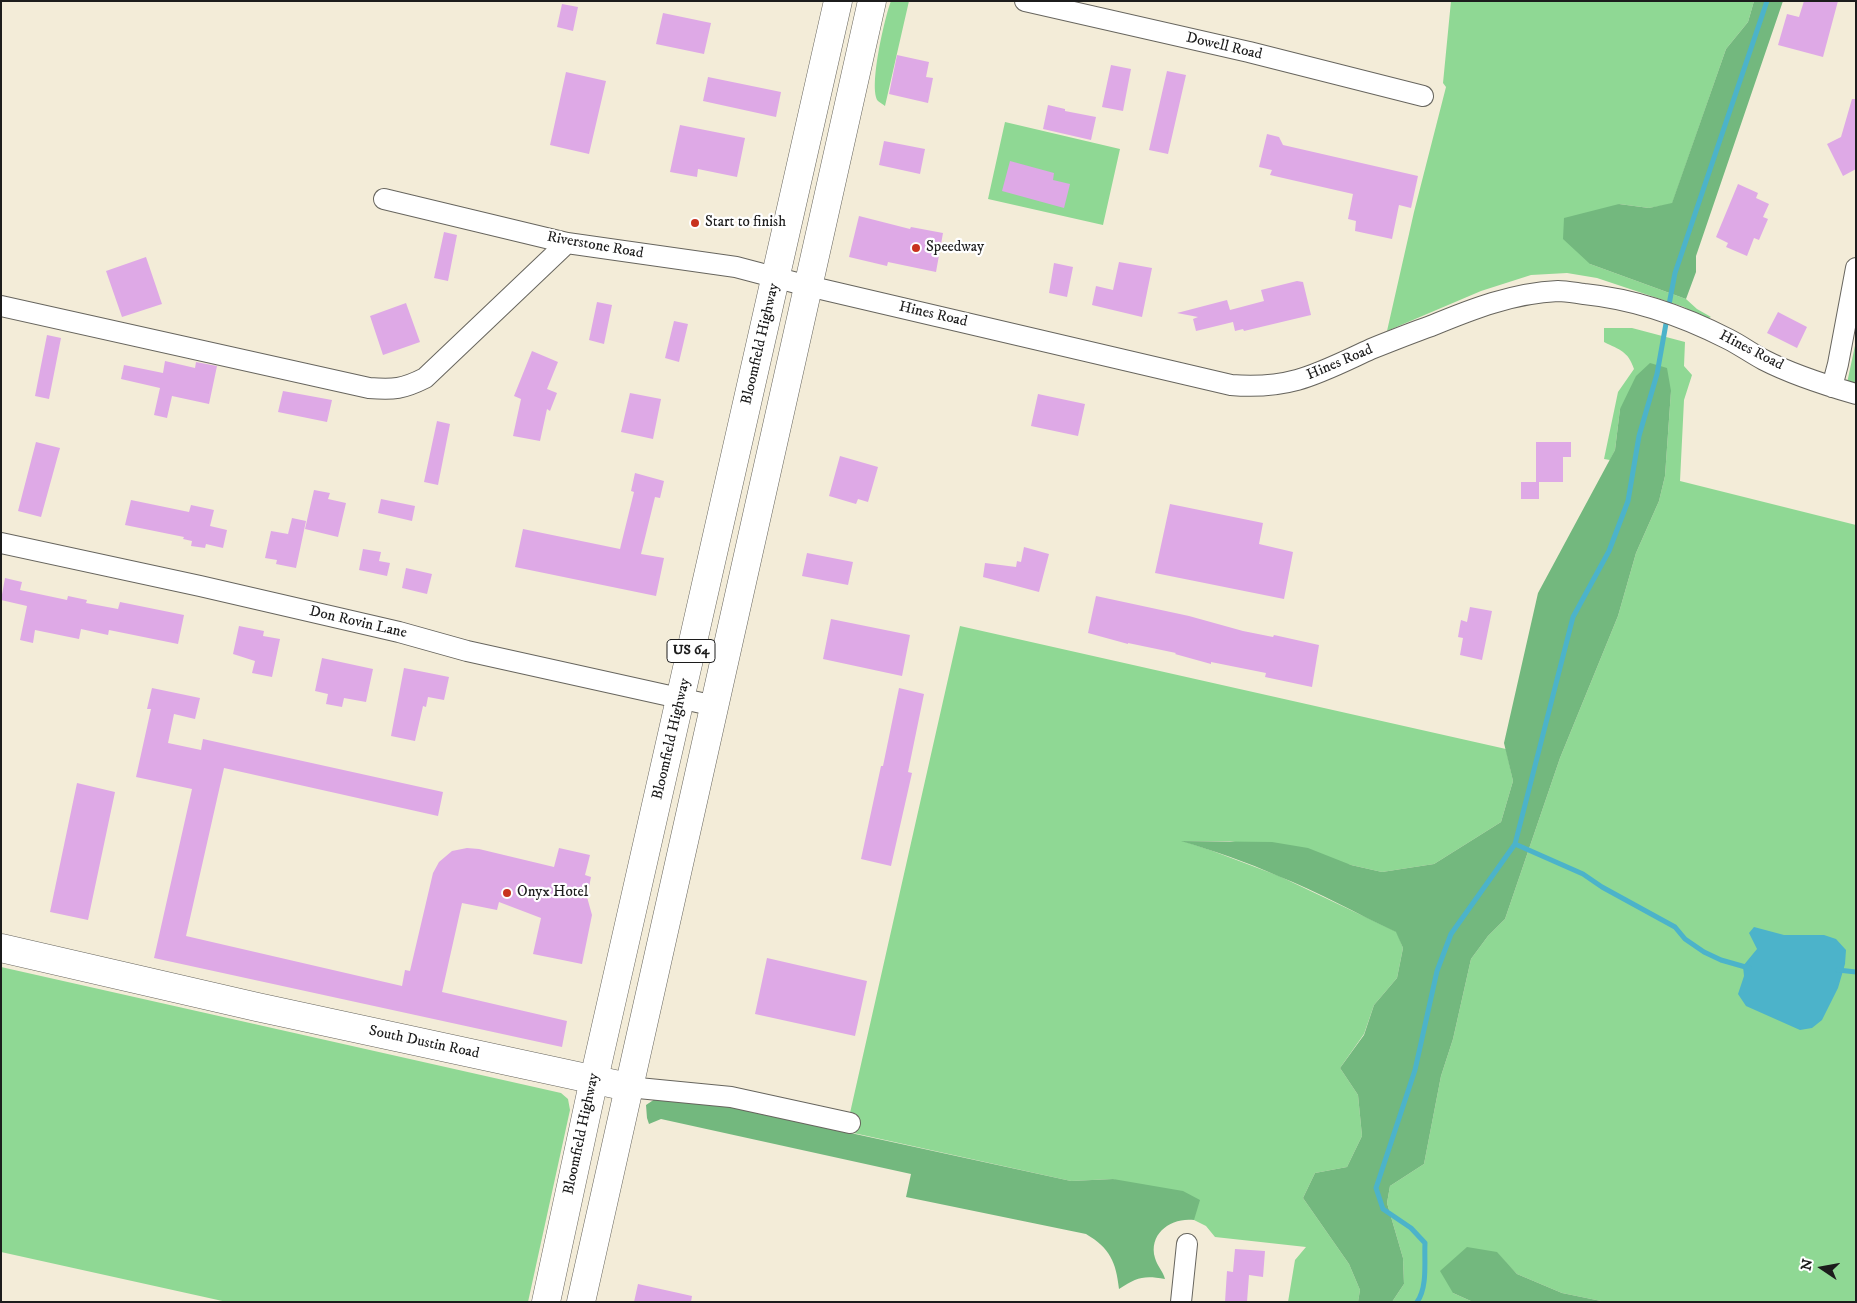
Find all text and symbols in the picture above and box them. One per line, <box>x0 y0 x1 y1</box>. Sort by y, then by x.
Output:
street label: Dowell Road <box>1184 30 1264 64</box>
place label: Start to finish <box>705 214 786 232</box>
marker: Start to finish <box>689 217 701 229</box>
street label: Riverstone Road <box>545 229 645 263</box>
place label: Speedway <box>926 239 984 257</box>
marker: Speedway <box>910 242 922 254</box>
street label: Bloomfield Highway <box>738 282 784 406</box>
street label: Hines Road <box>897 298 969 332</box>
street label: Hines Road <box>1716 327 1786 375</box>
street label: Hines Road <box>1304 341 1376 385</box>
street label: Don Rovin Lane <box>308 603 408 643</box>
road number: US 64 <box>667 640 715 662</box>
street label: Bloomfield Highway <box>649 677 695 801</box>
place label: Onyx Hotel <box>517 884 588 902</box>
marker: Onyx Hotel <box>501 887 513 899</box>
street label: South Dustin Road <box>367 1023 481 1063</box>
street label: Bloomfield Highway <box>560 1071 604 1197</box>
north arrow <box>1797 1243 1847 1293</box>
text: N <box>1797 1257 1817 1272</box>

